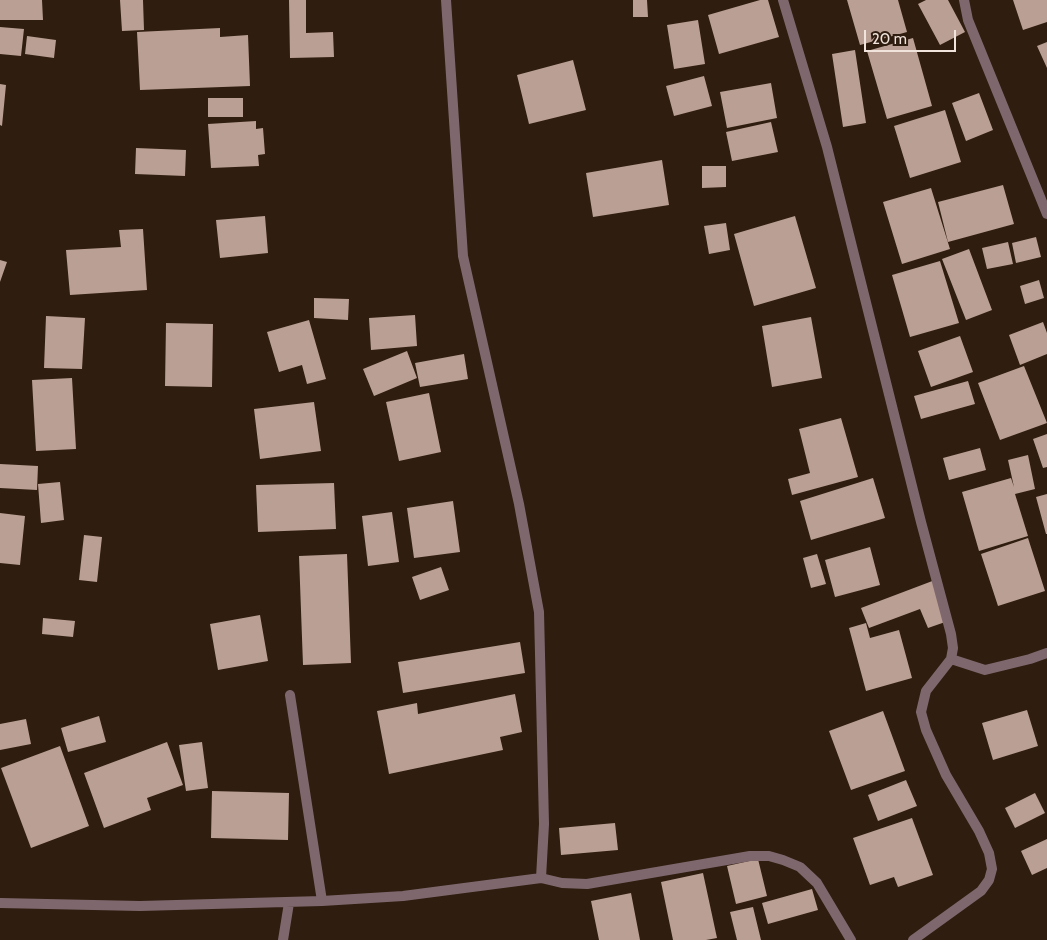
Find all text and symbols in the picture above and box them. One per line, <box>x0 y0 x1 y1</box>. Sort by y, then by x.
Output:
scale bar <box>867 20 960 52</box>
text: 20 m <box>872 30 907 48</box>

